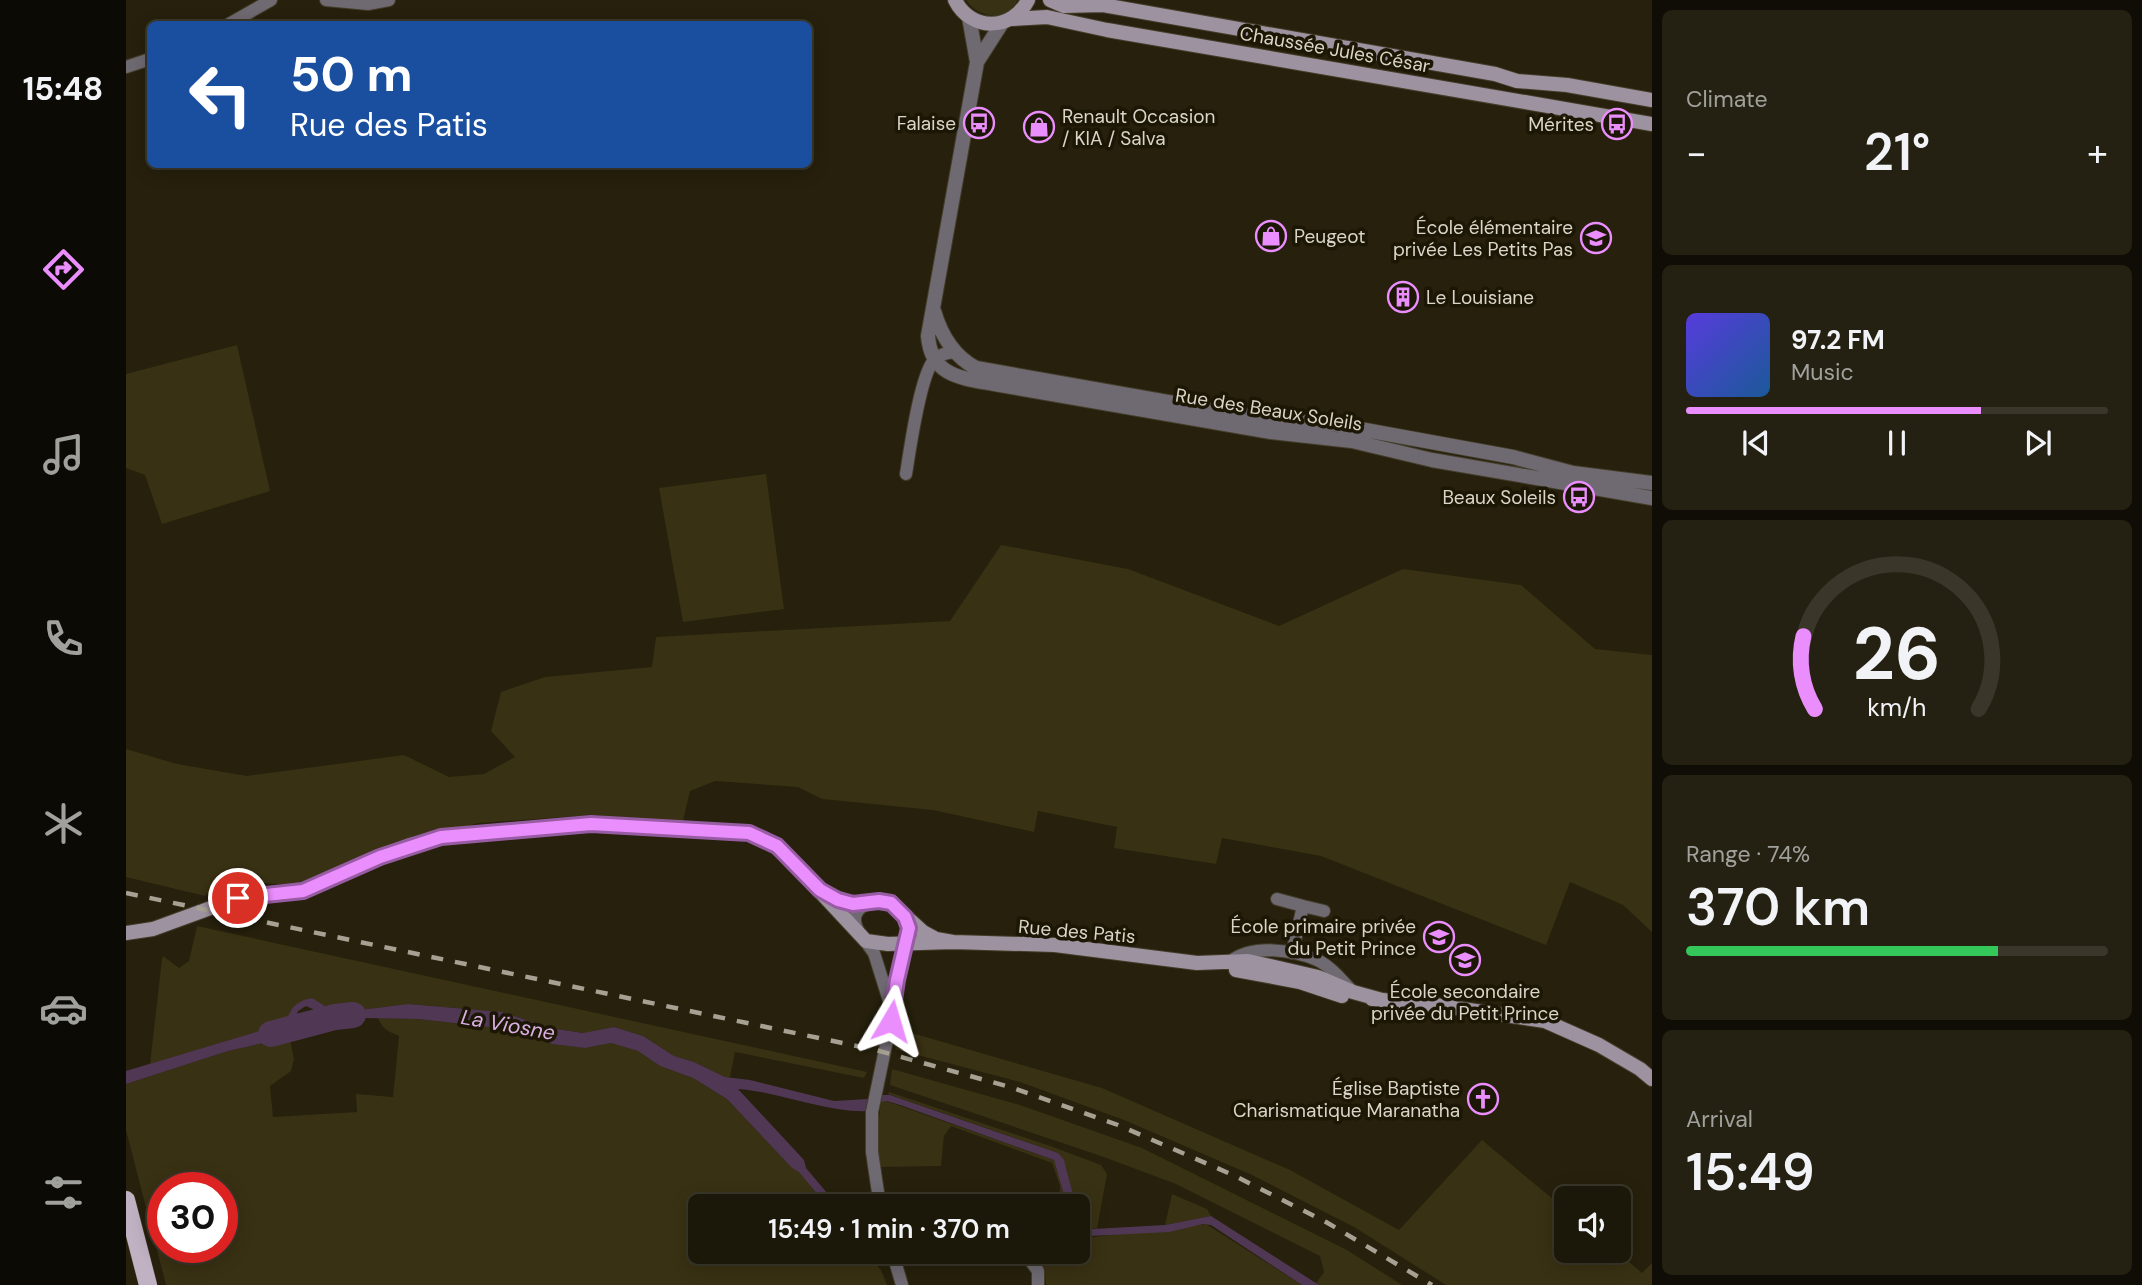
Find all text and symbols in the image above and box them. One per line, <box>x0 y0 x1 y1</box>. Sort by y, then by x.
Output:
street label: Chaussée Jules César <box>1238 20 1432 79</box>
text: 50 m <box>290 42 413 106</box>
icon: left <box>175 49 266 140</box>
text: 15:48 <box>23 68 103 110</box>
text: Climate <box>1686 84 1768 114</box>
text: Rue des Patis <box>290 104 488 146</box>
place label: Renault Occasion / KIA / Salva <box>1062 104 1215 151</box>
bus stop icon: Falaise <box>962 106 996 140</box>
bus stop icon: Mérites <box>1600 107 1634 141</box>
shop icon: Renault Occasion / KIA / Salva <box>1022 110 1056 144</box>
place label: Falaise <box>897 111 956 136</box>
place label: Mérites <box>1528 112 1594 137</box>
text: 21° <box>1864 118 1930 186</box>
text: − <box>1686 128 1707 178</box>
text: + <box>2087 128 2108 178</box>
place label: École élémentaire privée Les Petits Pas <box>1393 215 1573 262</box>
shop icon: Peugeot <box>1254 219 1288 253</box>
school or university icon: École élémentaire privée Les Petits Pas <box>1579 221 1613 255</box>
place label: Peugeot <box>1294 224 1366 249</box>
icon: directions <box>39 245 88 294</box>
building icon: Le Louisiane <box>1386 280 1420 314</box>
place label: Le Louisiane <box>1426 285 1534 310</box>
text: 97.2 FM <box>1791 323 1885 357</box>
text: Music <box>1791 357 1854 387</box>
street label: Rue des Beaux Soleils <box>1174 382 1364 437</box>
icon: previous <box>1737 424 1775 462</box>
icon: pause <box>1878 424 1916 462</box>
icon: next <box>2019 424 2057 462</box>
icon: music <box>39 430 88 479</box>
bus stop icon: Beaux Soleils <box>1562 480 1596 514</box>
place label: Beaux Soleils <box>1442 485 1556 510</box>
text: 26 <box>1853 607 1941 702</box>
icon: phone <box>39 614 88 663</box>
text: km/h <box>1867 690 1927 723</box>
icon: climate <box>39 799 88 848</box>
text: Range · 74% <box>1686 839 1810 869</box>
pin <box>208 868 268 928</box>
text: 370 km <box>1686 873 1870 941</box>
icon: arrive <box>219 879 257 917</box>
street label: Rue des Patis <box>1017 914 1137 949</box>
place label: École primaire privée du Petit Prince <box>1231 914 1416 961</box>
school or university icon: École primaire privée du Petit Prince <box>1422 920 1456 954</box>
school or university icon: École secondaire privée du Petit Prince <box>1448 943 1482 977</box>
place label: École secondaire privée du Petit Prince <box>1371 979 1559 1026</box>
icon: car <box>39 984 88 1033</box>
position arrow <box>854 984 928 1058</box>
water label: La Viosne <box>459 1003 557 1047</box>
place label: Église Baptiste Charismatique Maranatha <box>1233 1076 1460 1123</box>
church icon: Église Baptiste Charismatique Maranatha <box>1466 1082 1500 1116</box>
text: Arrival <box>1686 1104 1753 1134</box>
text: 15:49 <box>1686 1138 1815 1206</box>
icon: filters <box>39 1168 88 1217</box>
speed limit sign: 30 <box>147 1172 238 1263</box>
map controls <box>1554 1186 1631 1263</box>
button: sound <box>1554 1186 1631 1263</box>
text: 15:49 · 1 min · 370 m <box>768 1212 1010 1246</box>

